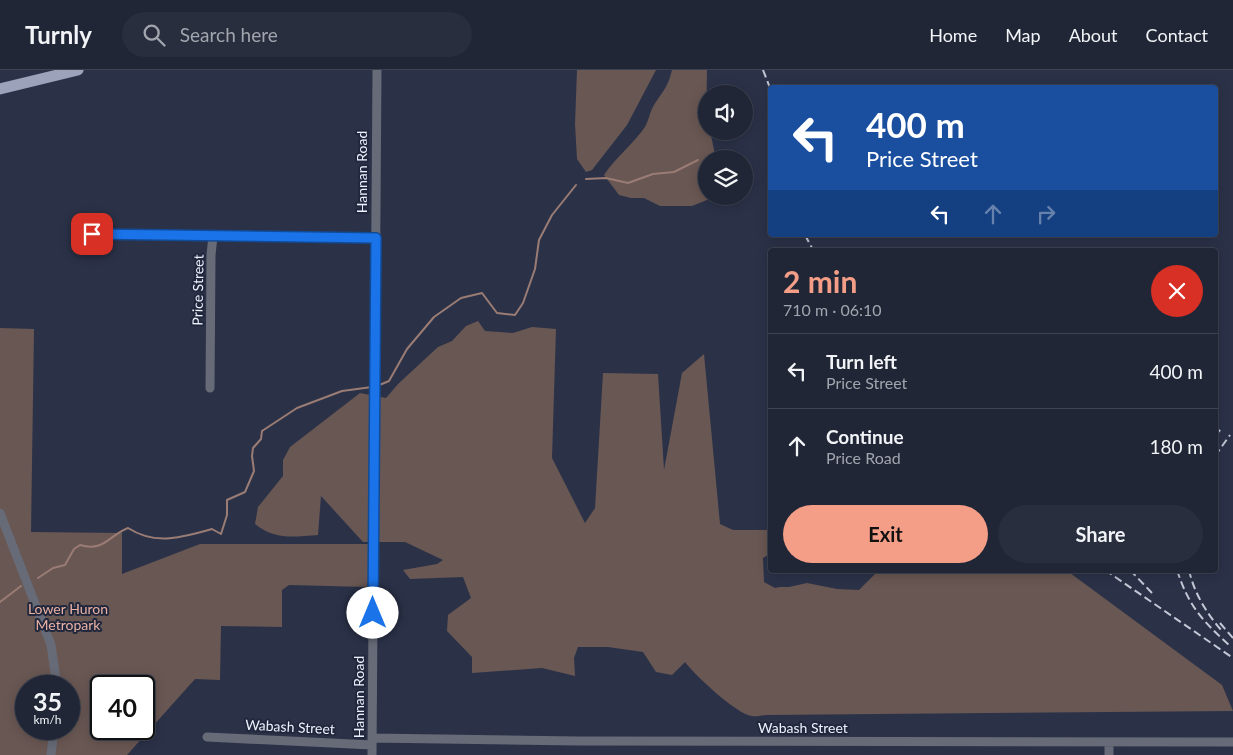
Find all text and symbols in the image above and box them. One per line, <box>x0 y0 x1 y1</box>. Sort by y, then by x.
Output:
search box <box>122 12 472 57</box>
text: Turnly <box>25 20 92 49</box>
icon: search <box>140 21 168 49</box>
text: Search here <box>180 23 278 46</box>
text: Home <box>929 24 977 46</box>
text: Map <box>1005 24 1041 46</box>
text: About <box>1069 24 1118 46</box>
text: Contact <box>1146 24 1208 46</box>
map controls <box>698 85 753 205</box>
button: sound <box>698 85 753 140</box>
text: 400 m <box>866 103 965 145</box>
icon: left <box>783 105 848 170</box>
street label: Hannan Road <box>353 131 370 213</box>
text: Price Street <box>866 145 978 172</box>
button: layers <box>698 150 753 205</box>
icon: left <box>926 200 954 228</box>
icon: ahead <box>979 200 1007 228</box>
icon: right <box>1032 200 1060 228</box>
pin <box>71 213 113 255</box>
icon: arrive <box>78 220 106 248</box>
street label: Price Street <box>188 254 207 326</box>
text: 2 min <box>783 263 857 299</box>
button: close <box>1151 265 1203 317</box>
text: 710 m · 06:10 <box>783 300 882 319</box>
text: Turn left <box>826 350 897 373</box>
icon: left <box>783 357 811 385</box>
text: 400 m <box>1149 360 1203 383</box>
text: Price Street <box>826 373 907 392</box>
text: Continue <box>826 425 904 448</box>
icon: ahead <box>783 432 811 460</box>
text: 180 m <box>1149 435 1203 458</box>
text: Price Road <box>826 448 901 467</box>
button: Exit <box>783 505 988 563</box>
button: Share <box>998 505 1203 563</box>
position arrow <box>346 586 398 638</box>
park label: Lower Huron Metropark <box>28 600 108 633</box>
street label: Hannan Road <box>350 656 367 738</box>
speed limit sign: 40 <box>90 675 155 740</box>
text: 35 <box>33 686 62 716</box>
text: km/h <box>33 712 62 727</box>
street label: Wabash Street <box>245 716 335 737</box>
street label: Wabash Street <box>758 719 848 736</box>

